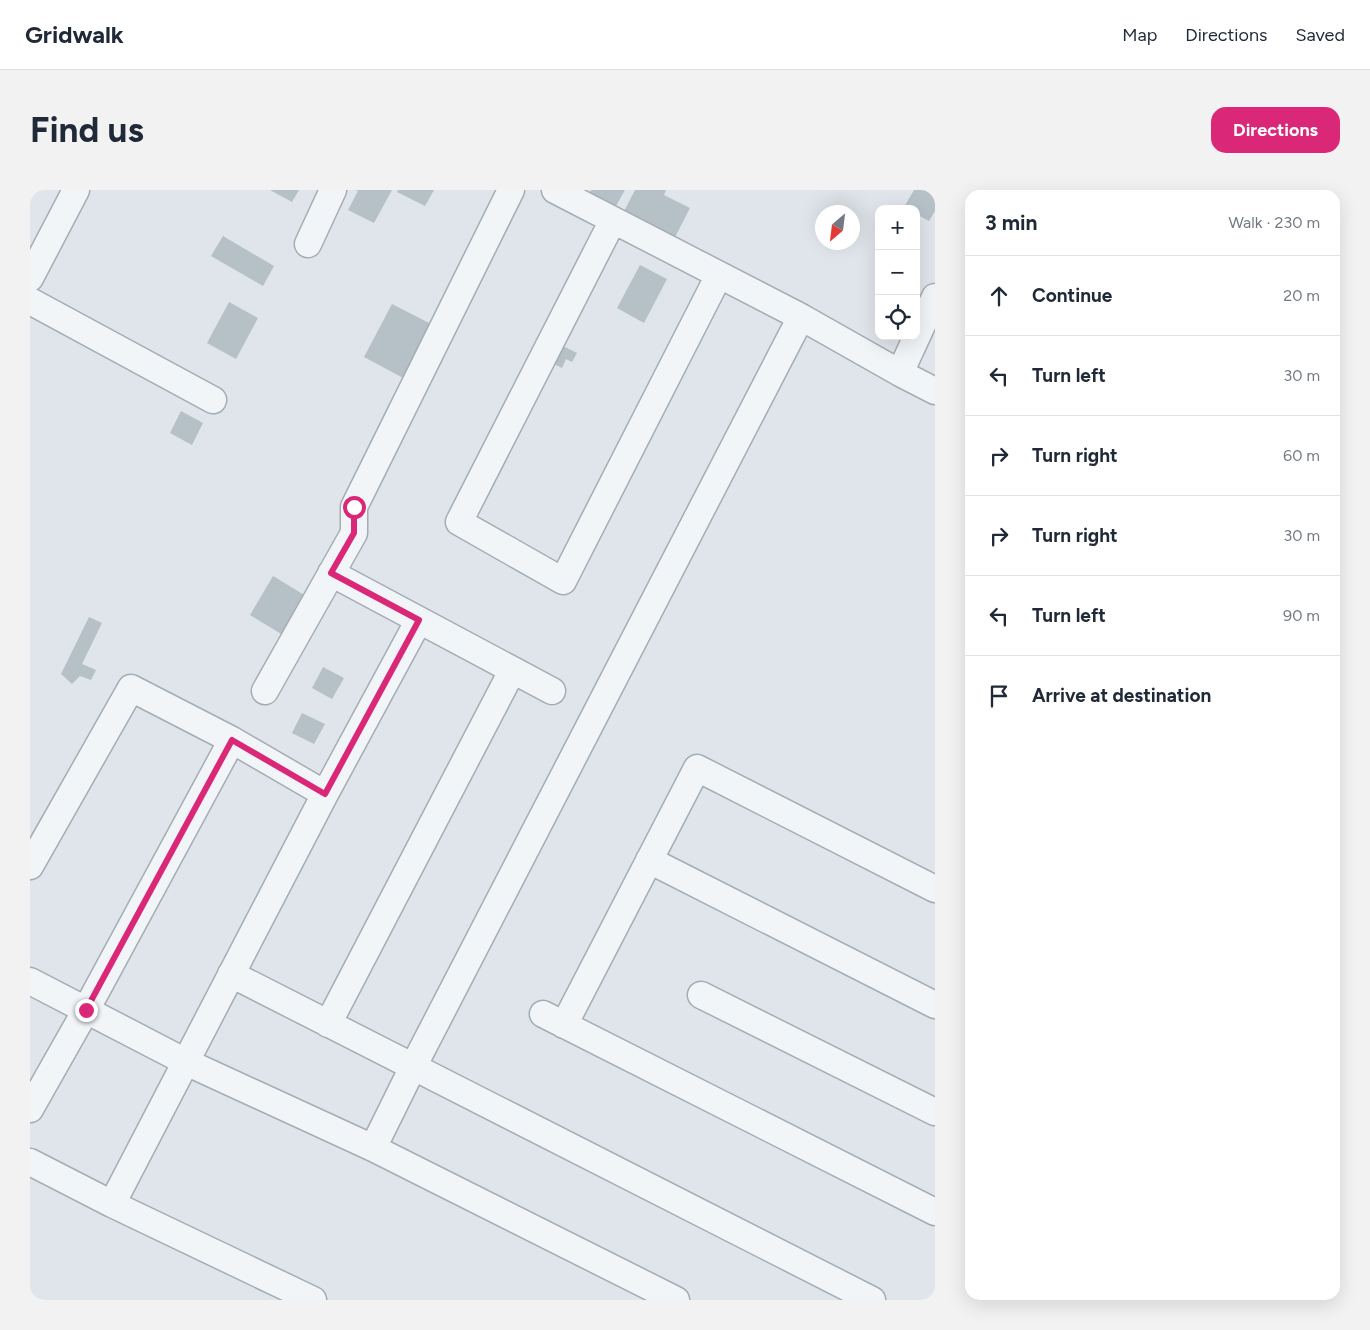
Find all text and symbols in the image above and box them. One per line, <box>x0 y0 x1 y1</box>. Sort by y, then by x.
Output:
text: Gridwalk <box>25 20 124 49</box>
text: Map <box>1122 24 1157 46</box>
text: Directions <box>1185 24 1267 46</box>
text: Saved <box>1295 24 1345 46</box>
button: Directions <box>1211 107 1340 153</box>
text: Find us <box>30 109 144 151</box>
north arrow <box>815 205 860 250</box>
map controls <box>875 205 920 340</box>
button: + <box>875 205 920 250</box>
text: 3 min <box>985 210 1037 235</box>
text: Walk · 230 m <box>1228 213 1320 232</box>
button: − <box>875 250 920 295</box>
icon: ahead <box>985 282 1013 310</box>
text: Continue <box>1032 284 1112 307</box>
text: 20 m <box>1283 286 1320 305</box>
button: locate <box>875 295 920 340</box>
icon: left <box>985 362 1013 390</box>
text: Turn left <box>1032 364 1106 387</box>
text: 30 m <box>1283 366 1320 385</box>
icon: right <box>985 442 1013 470</box>
text: Turn right <box>1032 444 1118 467</box>
text: 60 m <box>1283 446 1320 465</box>
route start <box>343 496 366 519</box>
icon: right <box>985 522 1013 550</box>
text: Turn right <box>1032 524 1118 547</box>
text: 30 m <box>1283 526 1320 545</box>
icon: left <box>985 602 1013 630</box>
text: Turn left <box>1032 604 1106 627</box>
text: 90 m <box>1283 606 1320 625</box>
icon: arrive <box>985 682 1013 710</box>
text: Arrive at destination <box>1032 684 1211 707</box>
route end <box>75 999 98 1022</box>

